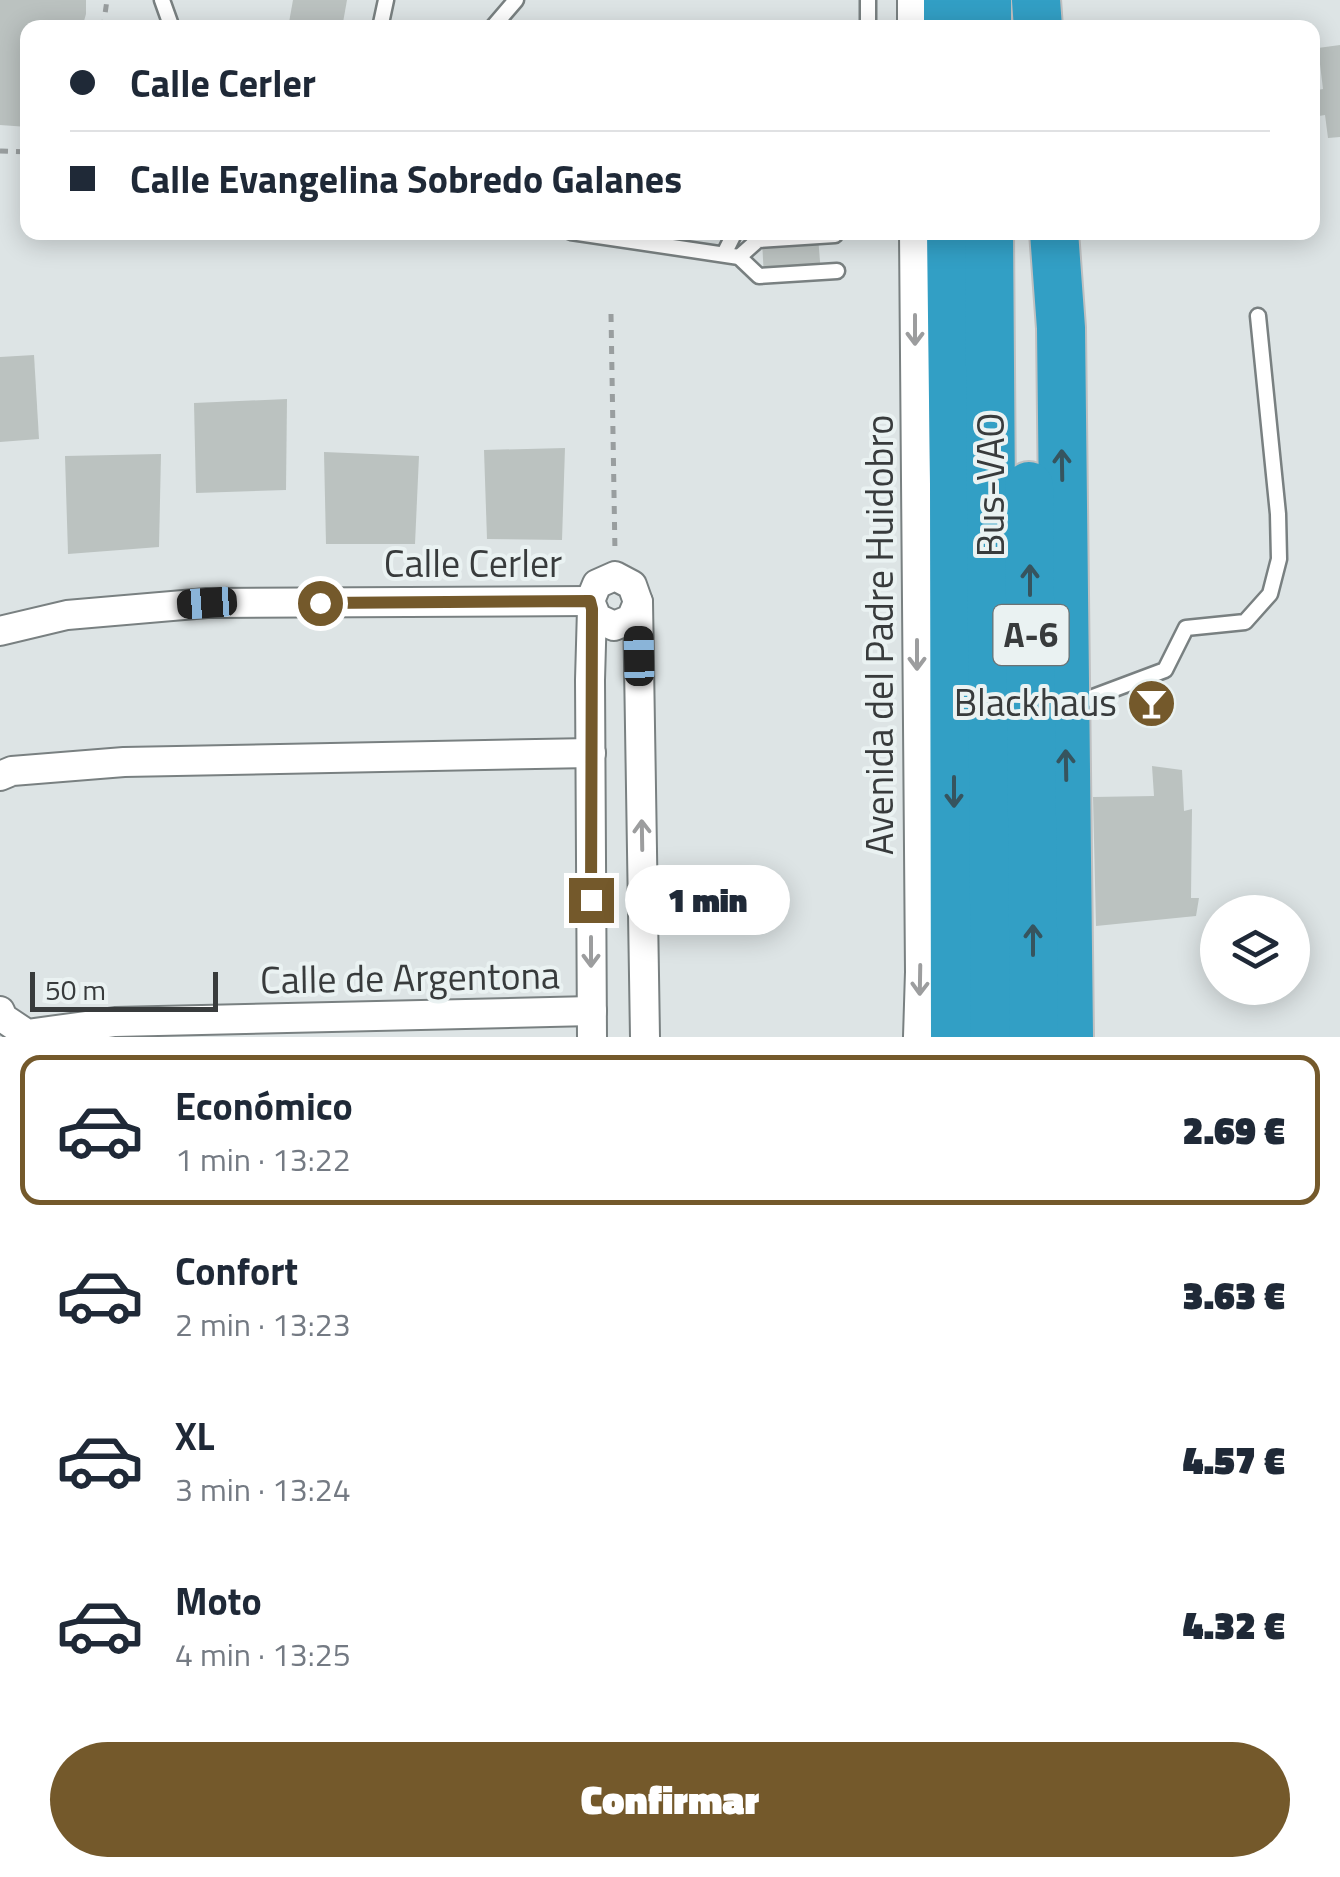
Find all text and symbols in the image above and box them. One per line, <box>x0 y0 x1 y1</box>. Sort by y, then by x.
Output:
text: Calle Cerler <box>130 54 316 112</box>
text: Calle Evangelina Sobredo Galanes <box>130 150 682 208</box>
one-way arrow <box>905 313 924 345</box>
street label: Bus-VAO <box>961 413 1019 557</box>
street label: Avenida del Padre Huidobro <box>850 415 908 855</box>
one-way arrow <box>1052 449 1072 482</box>
street label: Calle Cerler <box>384 534 562 592</box>
one-way arrow <box>1020 564 1040 596</box>
route start <box>298 581 343 626</box>
car <box>176 586 238 620</box>
road number: A-6 <box>994 605 1068 665</box>
car <box>623 626 655 686</box>
one-way arrow <box>908 638 926 670</box>
place label: Blackhaus <box>954 673 1117 731</box>
bar icon: Blackhaus <box>1126 677 1178 729</box>
one-way arrow <box>1056 749 1076 782</box>
one-way arrow <box>944 774 964 807</box>
one-way arrow <box>632 819 651 851</box>
callout: 1 min <box>626 865 791 935</box>
text: 1 min <box>668 876 747 924</box>
route end <box>569 878 614 923</box>
map controls <box>1200 895 1310 1005</box>
button: layers <box>1200 895 1310 1005</box>
one-way arrow <box>1024 924 1043 956</box>
one-way arrow <box>582 934 600 967</box>
street label: Calle de Argentona <box>260 945 560 1009</box>
one-way arrow <box>910 963 929 995</box>
scale bar <box>30 967 218 1011</box>
text: 50 m <box>45 968 106 1011</box>
text: Económico <box>175 1077 353 1135</box>
icon: car <box>55 1085 145 1175</box>
text: 2.69 € <box>1183 1101 1285 1159</box>
text: 1 min · 13:22 <box>175 1135 351 1183</box>
text: Confort <box>175 1242 298 1300</box>
icon: car <box>55 1250 145 1340</box>
text: 3.63 € <box>1183 1266 1285 1324</box>
text: 2 min · 13:23 <box>175 1300 351 1348</box>
text: XL <box>175 1407 215 1465</box>
icon: car <box>55 1415 145 1505</box>
text: 4.57 € <box>1183 1431 1285 1489</box>
text: 3 min · 13:24 <box>175 1465 351 1513</box>
text: Moto <box>175 1572 262 1630</box>
icon: car <box>55 1580 145 1670</box>
text: 4.32 € <box>1183 1596 1285 1654</box>
text: 4 min · 13:25 <box>175 1630 351 1678</box>
button: Confirmar <box>50 1742 1290 1857</box>

